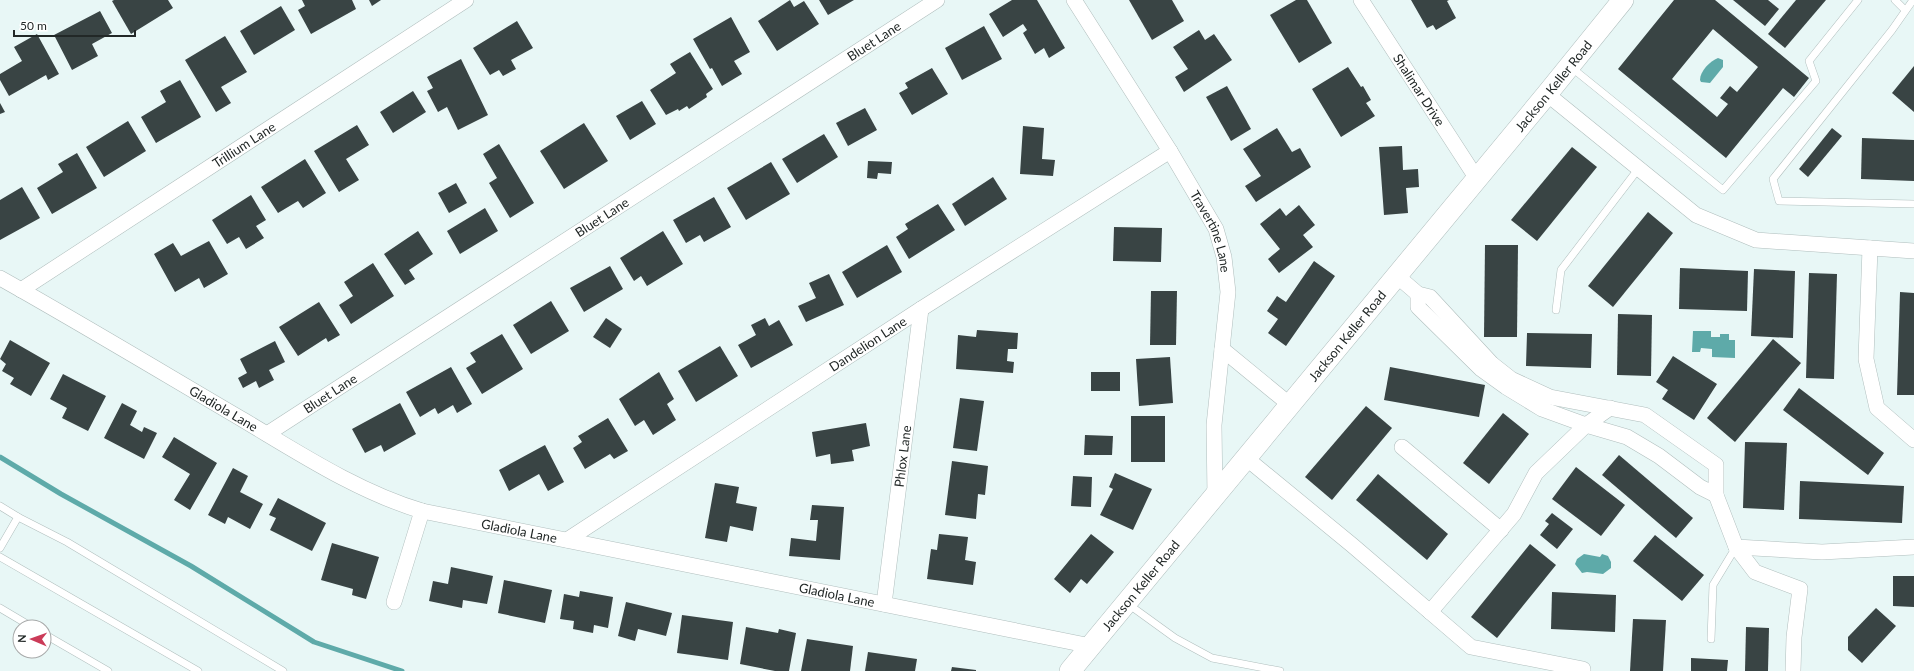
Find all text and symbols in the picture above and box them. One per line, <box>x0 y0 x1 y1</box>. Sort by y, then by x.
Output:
scale bar <box>14 12 135 38</box>
text: 50 m <box>20 18 47 33</box>
street label: Bluet Lane <box>844 18 904 64</box>
street label: Jackson Keller Road <box>1511 37 1595 135</box>
street label: Shalimar Drive <box>1390 51 1449 129</box>
street label: Trillium Lane <box>209 118 278 171</box>
street label: Travertine Lane <box>1187 187 1234 273</box>
street label: Bluet Lane <box>572 194 632 240</box>
street label: Jackson Keller Road <box>1305 287 1389 384</box>
street label: Dandelion Lane <box>826 313 909 375</box>
street label: Bluet Lane <box>300 370 360 416</box>
street label: Gladiola Lane <box>186 382 261 435</box>
street label: Phlox Lane <box>891 424 914 488</box>
street label: Gladiola Lane <box>480 515 559 546</box>
street label: Jackson Keller Road <box>1099 537 1183 634</box>
street label: Gladiola Lane <box>798 579 876 610</box>
north arrow <box>12 619 52 659</box>
text: N <box>15 634 28 643</box>

